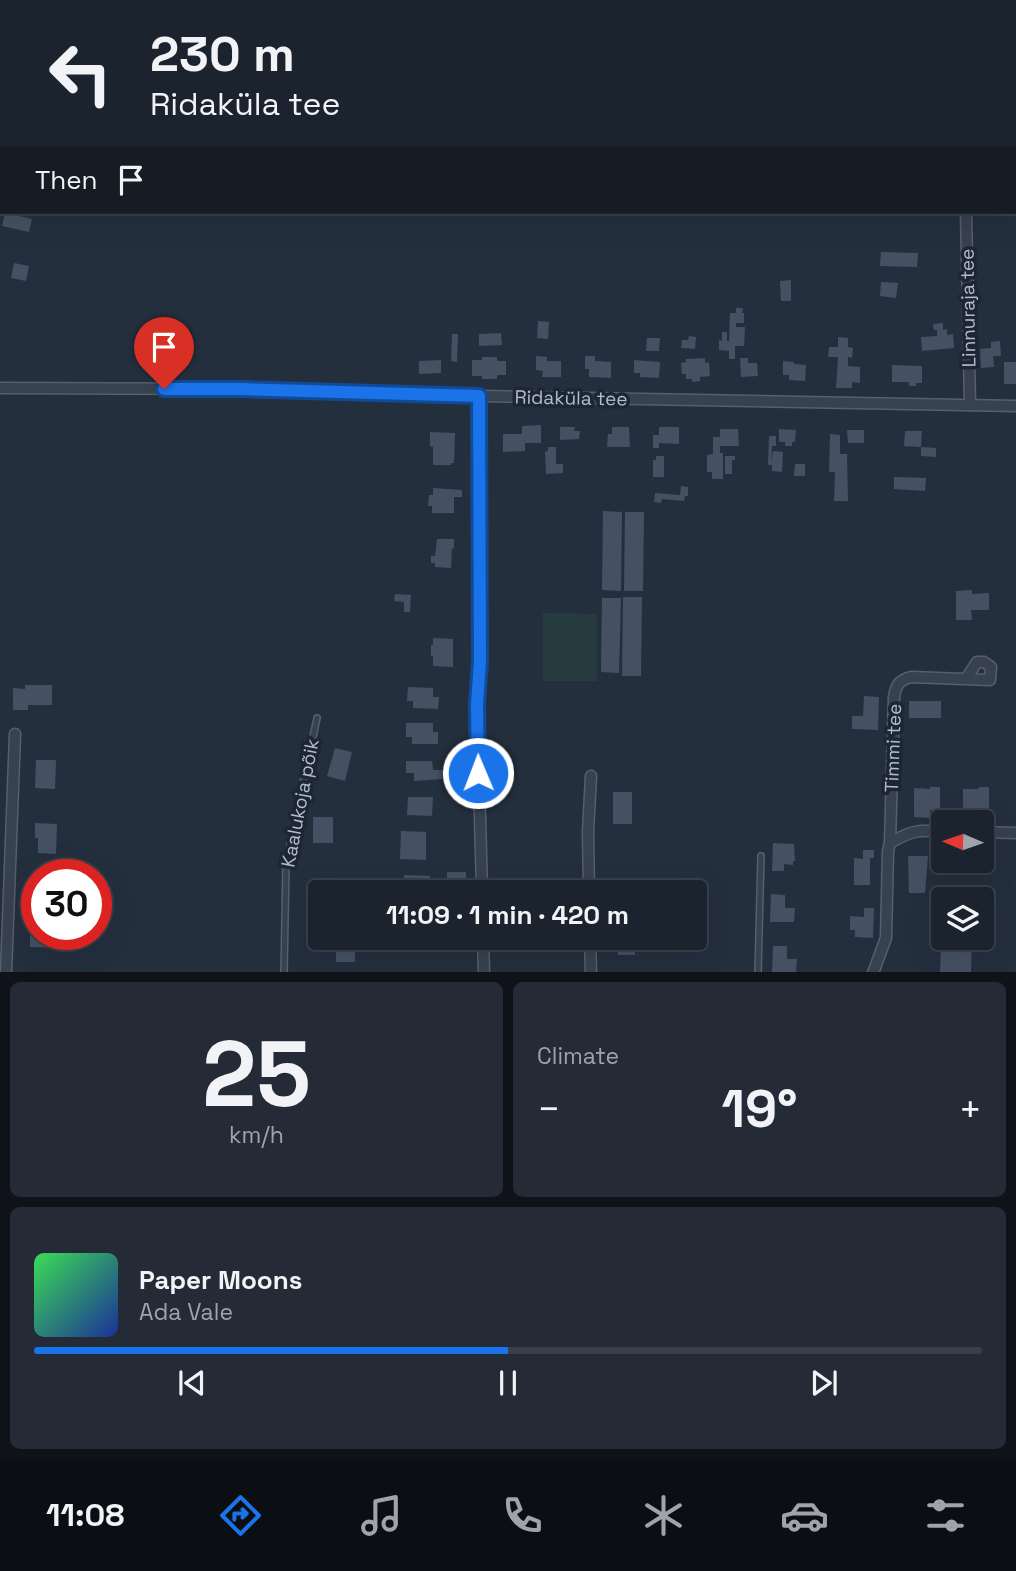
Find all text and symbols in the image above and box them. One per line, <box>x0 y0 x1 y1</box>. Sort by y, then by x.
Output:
text: 230 m <box>150 23 295 85</box>
icon: left <box>35 28 126 119</box>
text: Ridaküla tee <box>150 84 340 124</box>
icon: arrive <box>112 161 150 199</box>
text: Then <box>35 163 98 197</box>
street label: Linnuraja tee <box>954 248 982 368</box>
pin <box>134 317 194 389</box>
icon: arrive <box>145 328 183 366</box>
street label: Ridaküla tee <box>514 385 628 411</box>
street label: Timmi tee <box>879 703 907 793</box>
position arrow <box>441 736 515 810</box>
street label: Kaalukoja põik <box>275 737 325 869</box>
north arrow <box>931 810 994 873</box>
map controls <box>931 810 994 950</box>
speed limit sign: 30 <box>21 859 112 950</box>
button: layers <box>931 887 994 950</box>
text: 11:09 · 1 min · 420 m <box>386 898 629 932</box>
text: 25 <box>202 1016 311 1133</box>
text: Climate <box>537 1041 619 1071</box>
text: 19° <box>721 1076 798 1142</box>
text: − <box>537 1085 561 1133</box>
text: + <box>958 1085 982 1133</box>
text: km/h <box>229 1120 284 1150</box>
text: Paper Moons <box>139 1263 302 1297</box>
text: Ada Vale <box>139 1297 233 1327</box>
icon: previous <box>173 1364 211 1402</box>
icon: pause <box>489 1364 527 1402</box>
icon: next <box>805 1364 843 1402</box>
icon: directions <box>216 1491 265 1540</box>
icon: music <box>357 1491 406 1540</box>
icon: phone <box>498 1491 547 1540</box>
icon: climate <box>639 1491 688 1540</box>
icon: car <box>780 1491 829 1540</box>
icon: filters <box>921 1491 970 1540</box>
text: 11:08 <box>46 1495 124 1535</box>

